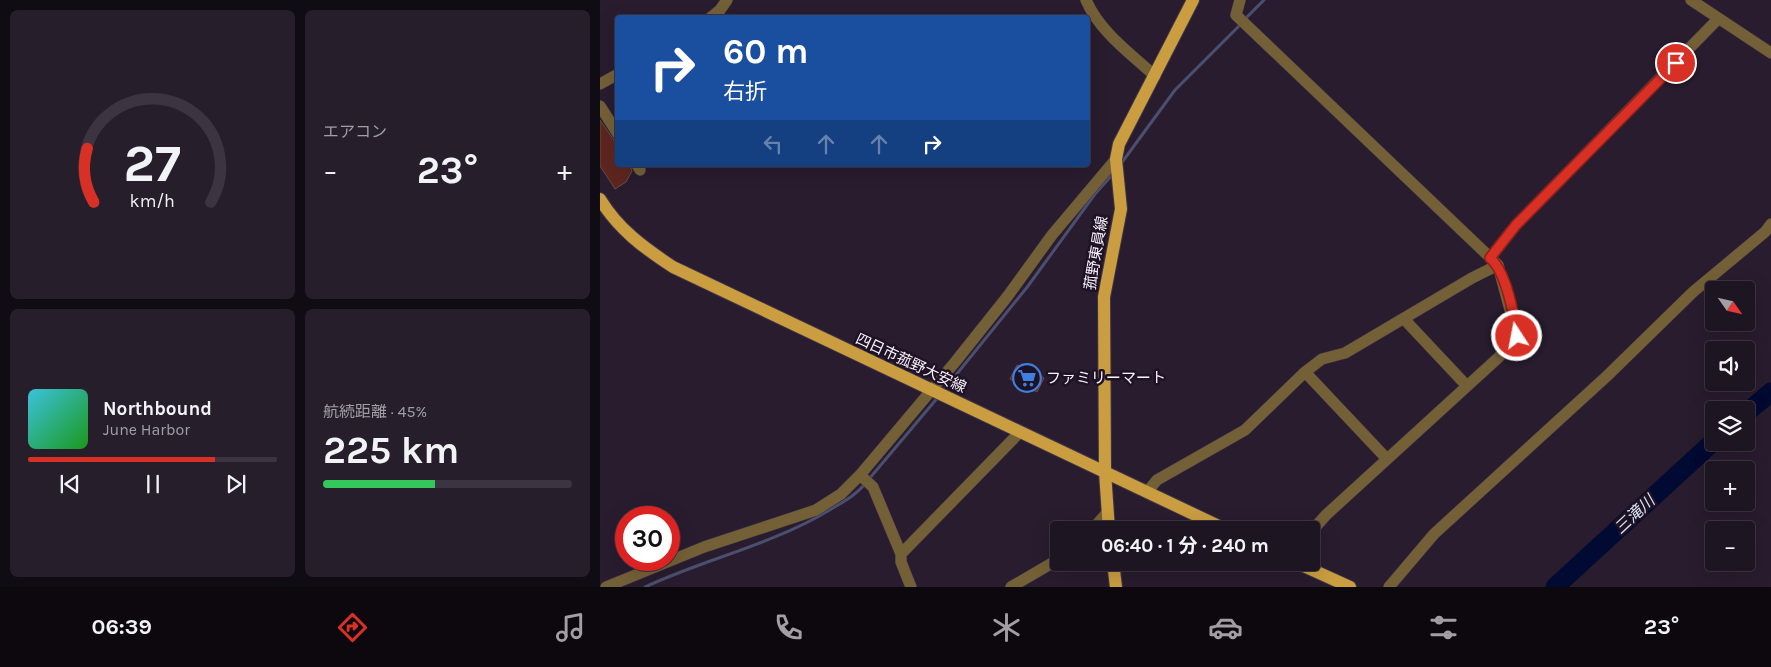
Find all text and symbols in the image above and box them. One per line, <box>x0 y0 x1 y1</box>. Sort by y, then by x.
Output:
text: 60 m <box>723 31 808 72</box>
icon: right <box>640 35 705 100</box>
pin <box>1655 42 1697 84</box>
icon: arrive <box>1662 49 1690 77</box>
text: 右折 <box>723 79 767 105</box>
text: エアコン <box>323 122 387 141</box>
icon: left <box>759 130 787 158</box>
icon: ahead <box>812 130 840 158</box>
icon: ahead <box>865 130 893 158</box>
icon: right <box>918 130 946 158</box>
text: 27 <box>124 133 181 194</box>
text: 23° <box>417 148 478 193</box>
text: − <box>323 154 338 187</box>
text: + <box>557 154 572 187</box>
text: km/h <box>130 191 175 212</box>
street label: 菰野東員線 <box>1081 214 1111 292</box>
north arrow <box>1705 281 1755 331</box>
map controls <box>1705 281 1755 571</box>
position arrow <box>1490 309 1542 361</box>
street label: 四日市菰野大安線 <box>853 329 969 397</box>
button: sound <box>1705 341 1755 391</box>
supermarket icon: ファミリーマート <box>1012 363 1042 393</box>
place label: ファミリーマート <box>1046 369 1166 387</box>
text: Northbound <box>103 398 212 420</box>
button: layers <box>1705 401 1755 451</box>
text: 航続距離 · 45% <box>323 402 427 421</box>
text: June Harbor <box>103 420 190 439</box>
text: 225 km <box>323 428 459 473</box>
button: + <box>1705 461 1755 511</box>
icon: previous <box>56 470 84 498</box>
icon: pause <box>139 470 167 498</box>
icon: next <box>222 470 250 498</box>
water label: 三滝川 <box>1610 490 1660 538</box>
speed limit sign: 30 <box>615 506 680 571</box>
button: − <box>1705 521 1755 571</box>
text: 06:40 · 1 分 · 240 m <box>1101 535 1269 557</box>
icon: directions <box>335 610 370 645</box>
icon: music <box>553 610 588 645</box>
icon: phone <box>771 610 806 645</box>
icon: climate <box>989 610 1024 645</box>
icon: car <box>1208 610 1243 645</box>
icon: filters <box>1426 610 1461 645</box>
text: 06:39 <box>92 614 152 640</box>
text: 23° <box>1644 614 1679 640</box>

